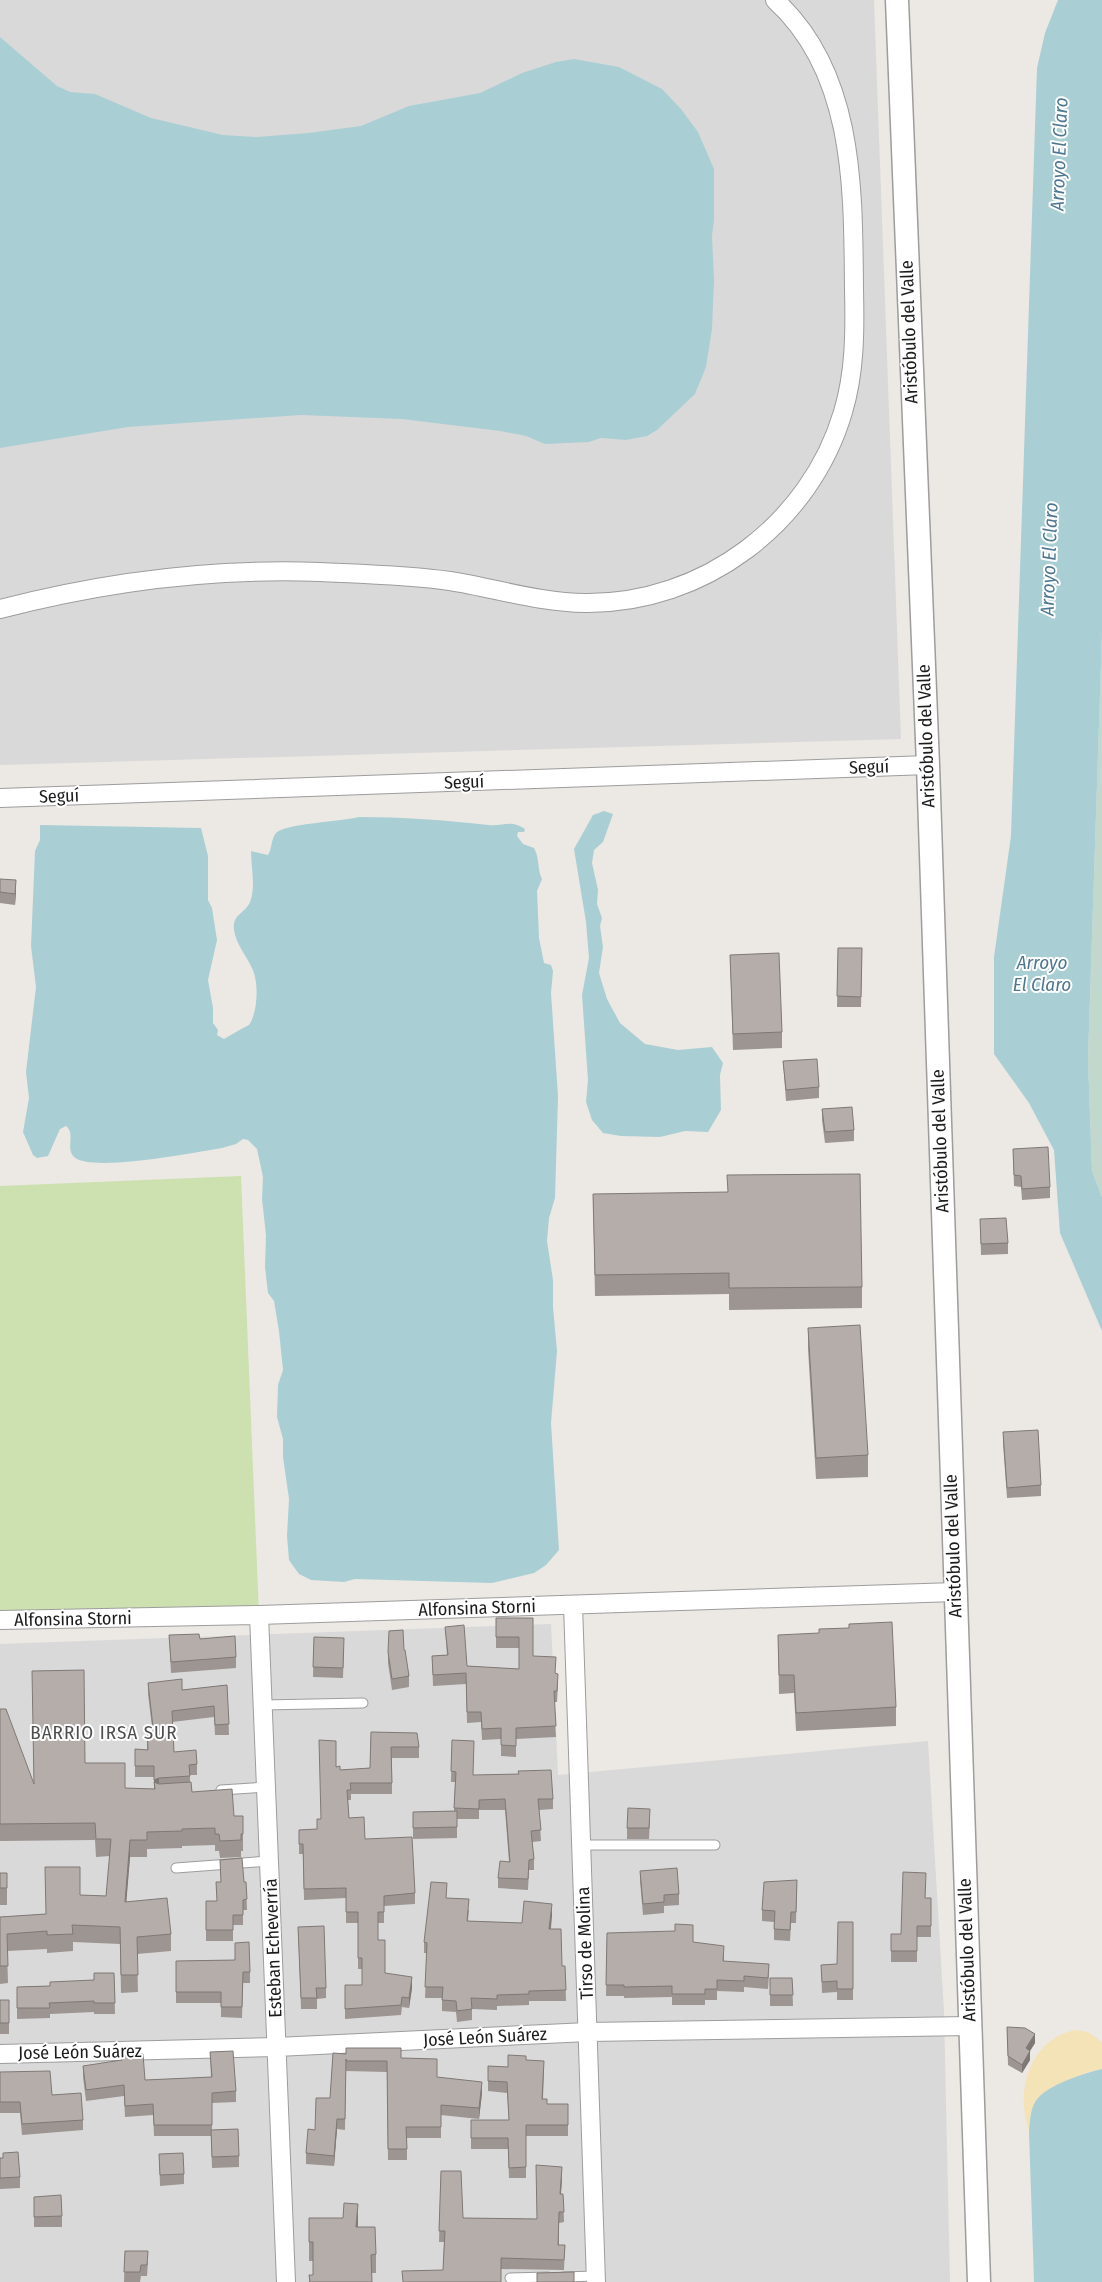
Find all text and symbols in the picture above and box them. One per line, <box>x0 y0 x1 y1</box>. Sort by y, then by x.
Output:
water label: Arroyo El Claro <box>1045 97 1072 212</box>
street label: Aristóbulo del Valle <box>896 260 922 404</box>
water label: Arroyo El Claro <box>1035 502 1062 617</box>
street label: Aristóbulo del Valle <box>913 664 939 808</box>
street label: Seguí <box>849 755 890 779</box>
street label: Seguí <box>444 770 485 794</box>
street label: Seguí <box>39 784 80 808</box>
water label: Arroyo El Claro <box>1013 951 1071 996</box>
street label: Aristóbulo del Valle <box>927 1069 953 1213</box>
street label: Aristóbulo del Valle <box>940 1474 966 1618</box>
street label: Alfonsina Storni <box>418 1595 536 1621</box>
street label: Alfonsina Storni <box>14 1607 132 1631</box>
district label: BARRIO IRSA SUR <box>30 1721 178 1744</box>
street label: Esteban Echeverría <box>260 1878 286 2018</box>
street label: Aristóbulo del Valle <box>954 1878 980 2022</box>
street label: Tirso de Molina <box>572 1886 598 2000</box>
street label: José León Suárez <box>423 2023 547 2051</box>
street label: José León Suárez <box>18 2040 142 2064</box>

